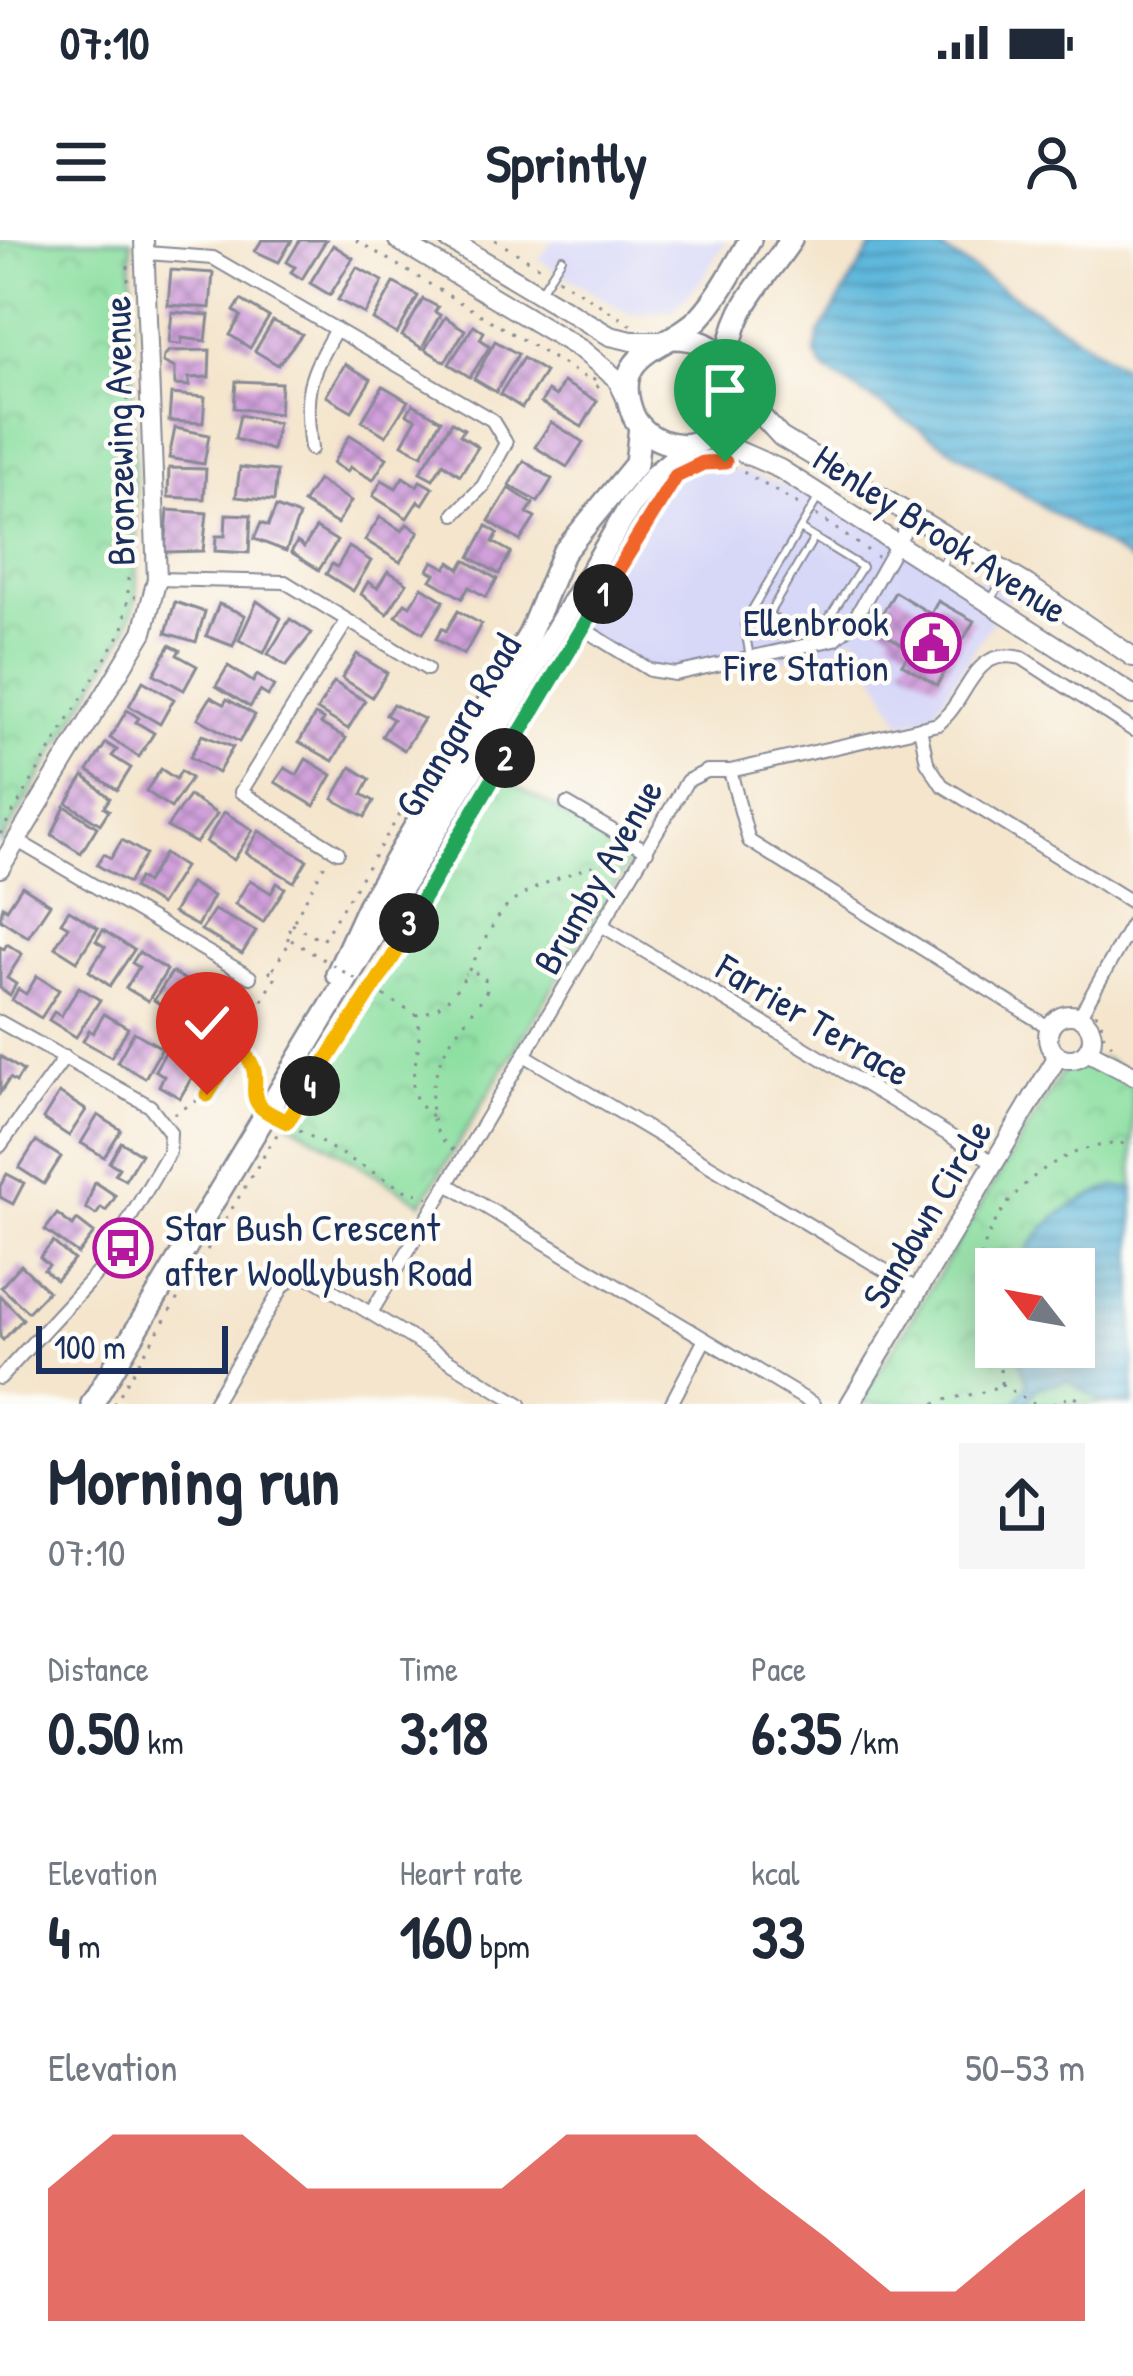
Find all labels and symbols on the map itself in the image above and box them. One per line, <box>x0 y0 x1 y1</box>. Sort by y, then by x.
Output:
street label: Bronzewing Avenue <box>89 296 147 566</box>
pin <box>674 339 776 462</box>
street label: Henley Brook Avenue <box>804 431 1078 635</box>
pin: 1 <box>573 564 633 624</box>
place label: Ellenbrook Fire Station <box>723 595 889 693</box>
public building icon: Ellenbrook Fire Station <box>900 612 962 674</box>
street label: Gnangara Road <box>381 623 533 827</box>
pin: 2 <box>475 728 535 788</box>
street label: Brumby Avenue <box>520 769 674 983</box>
pin: 3 <box>379 893 439 953</box>
street label: Farrier Terrace <box>706 940 921 1098</box>
pin <box>156 972 258 1095</box>
pin: 4 <box>280 1056 340 1116</box>
street label: Sandown Circle <box>849 1108 1003 1318</box>
place label: Star Bush Crescent after Woollybush Road <box>165 1200 472 1298</box>
bus stop icon: Star Bush Crescent after Woollybush Road <box>92 1217 154 1279</box>
north arrow <box>975 1248 1095 1368</box>
scale bar <box>36 1320 228 1373</box>

